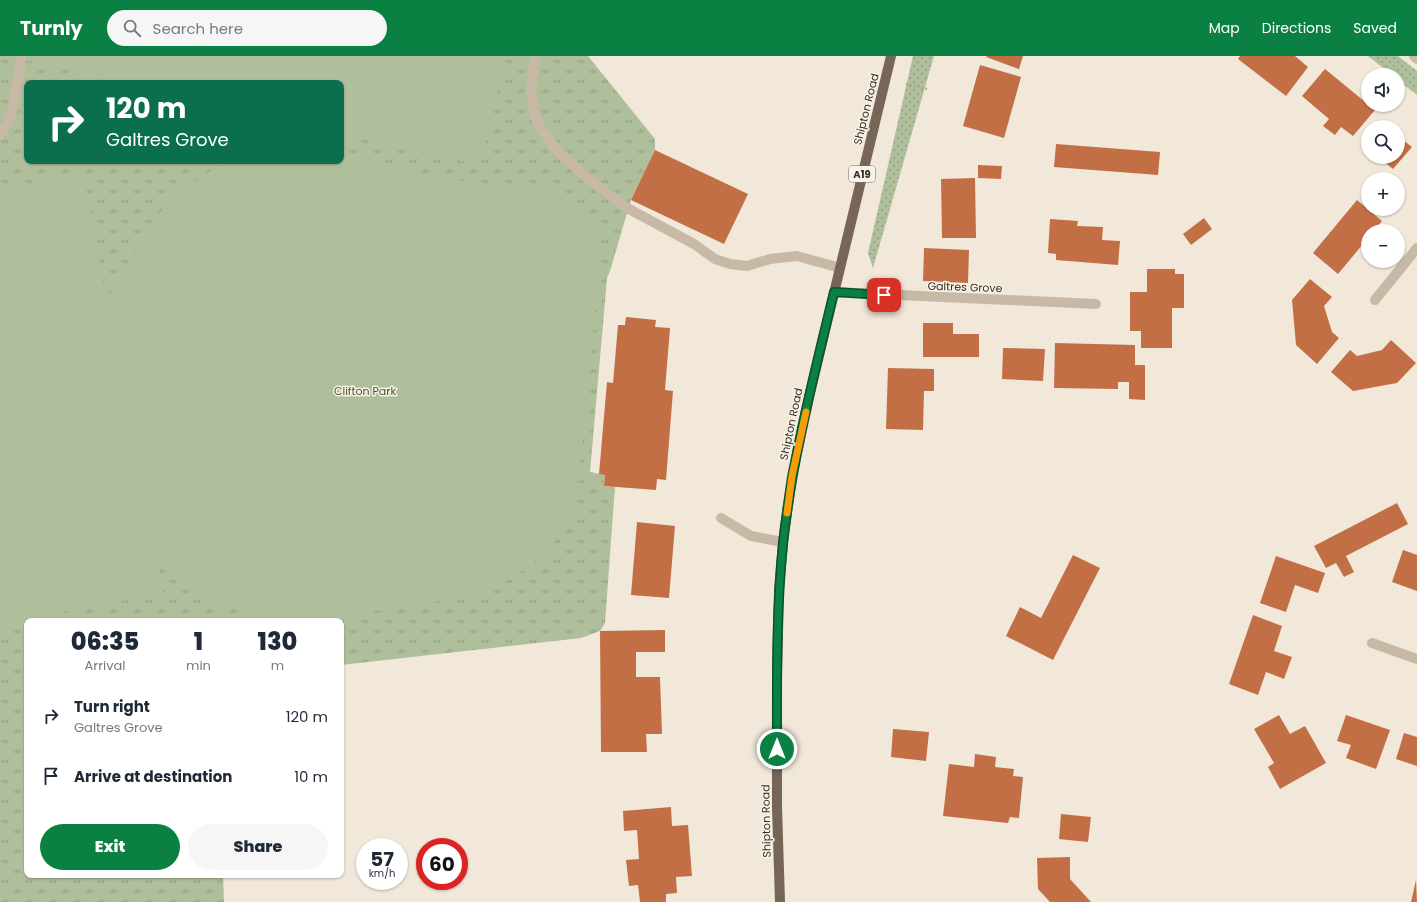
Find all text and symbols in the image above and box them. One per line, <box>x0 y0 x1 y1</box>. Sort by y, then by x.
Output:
search box <box>107 10 387 46</box>
text: Turnly <box>20 15 83 42</box>
icon: search <box>121 17 143 39</box>
text: Search here <box>153 18 243 39</box>
text: Map <box>1209 18 1240 38</box>
text: Directions <box>1262 18 1331 38</box>
text: Saved <box>1353 18 1397 38</box>
map controls <box>1361 68 1405 268</box>
button: sound <box>1361 68 1405 112</box>
street label: Shipton Road <box>849 72 883 146</box>
text: 120 m <box>106 89 186 128</box>
icon: right <box>40 96 92 148</box>
button: search <box>1361 120 1405 164</box>
text: Galtres Grove <box>106 127 229 152</box>
road number: A19 <box>849 166 875 182</box>
button: + <box>1361 172 1405 216</box>
button: − <box>1361 224 1405 268</box>
pin <box>867 278 901 312</box>
street label: Galtres Grove <box>927 278 1003 296</box>
icon: arrive <box>873 284 895 306</box>
park label: Clifton Park <box>334 383 396 399</box>
street label: Shipton Road <box>776 387 806 461</box>
text: 06:35 <box>71 625 139 658</box>
text: 1 <box>194 625 203 658</box>
text: 130 <box>258 625 297 658</box>
text: Arrival <box>85 656 125 675</box>
text: min <box>186 656 211 675</box>
text: m <box>271 656 284 675</box>
text: Turn right <box>74 696 150 717</box>
icon: right <box>40 705 62 727</box>
text: 120 m <box>286 706 328 727</box>
text: Galtres Grove <box>74 718 163 737</box>
position arrow <box>756 728 798 770</box>
icon: arrive <box>40 765 62 787</box>
text: Arrive at destination <box>74 766 232 787</box>
text: 10 m <box>294 766 328 787</box>
street label: Shipton Road <box>757 784 775 858</box>
button: Exit <box>40 824 180 870</box>
button: Share <box>188 824 328 870</box>
speed limit sign: 60 <box>416 838 468 890</box>
text: 57 <box>370 845 394 873</box>
text: km/h <box>369 866 395 881</box>

